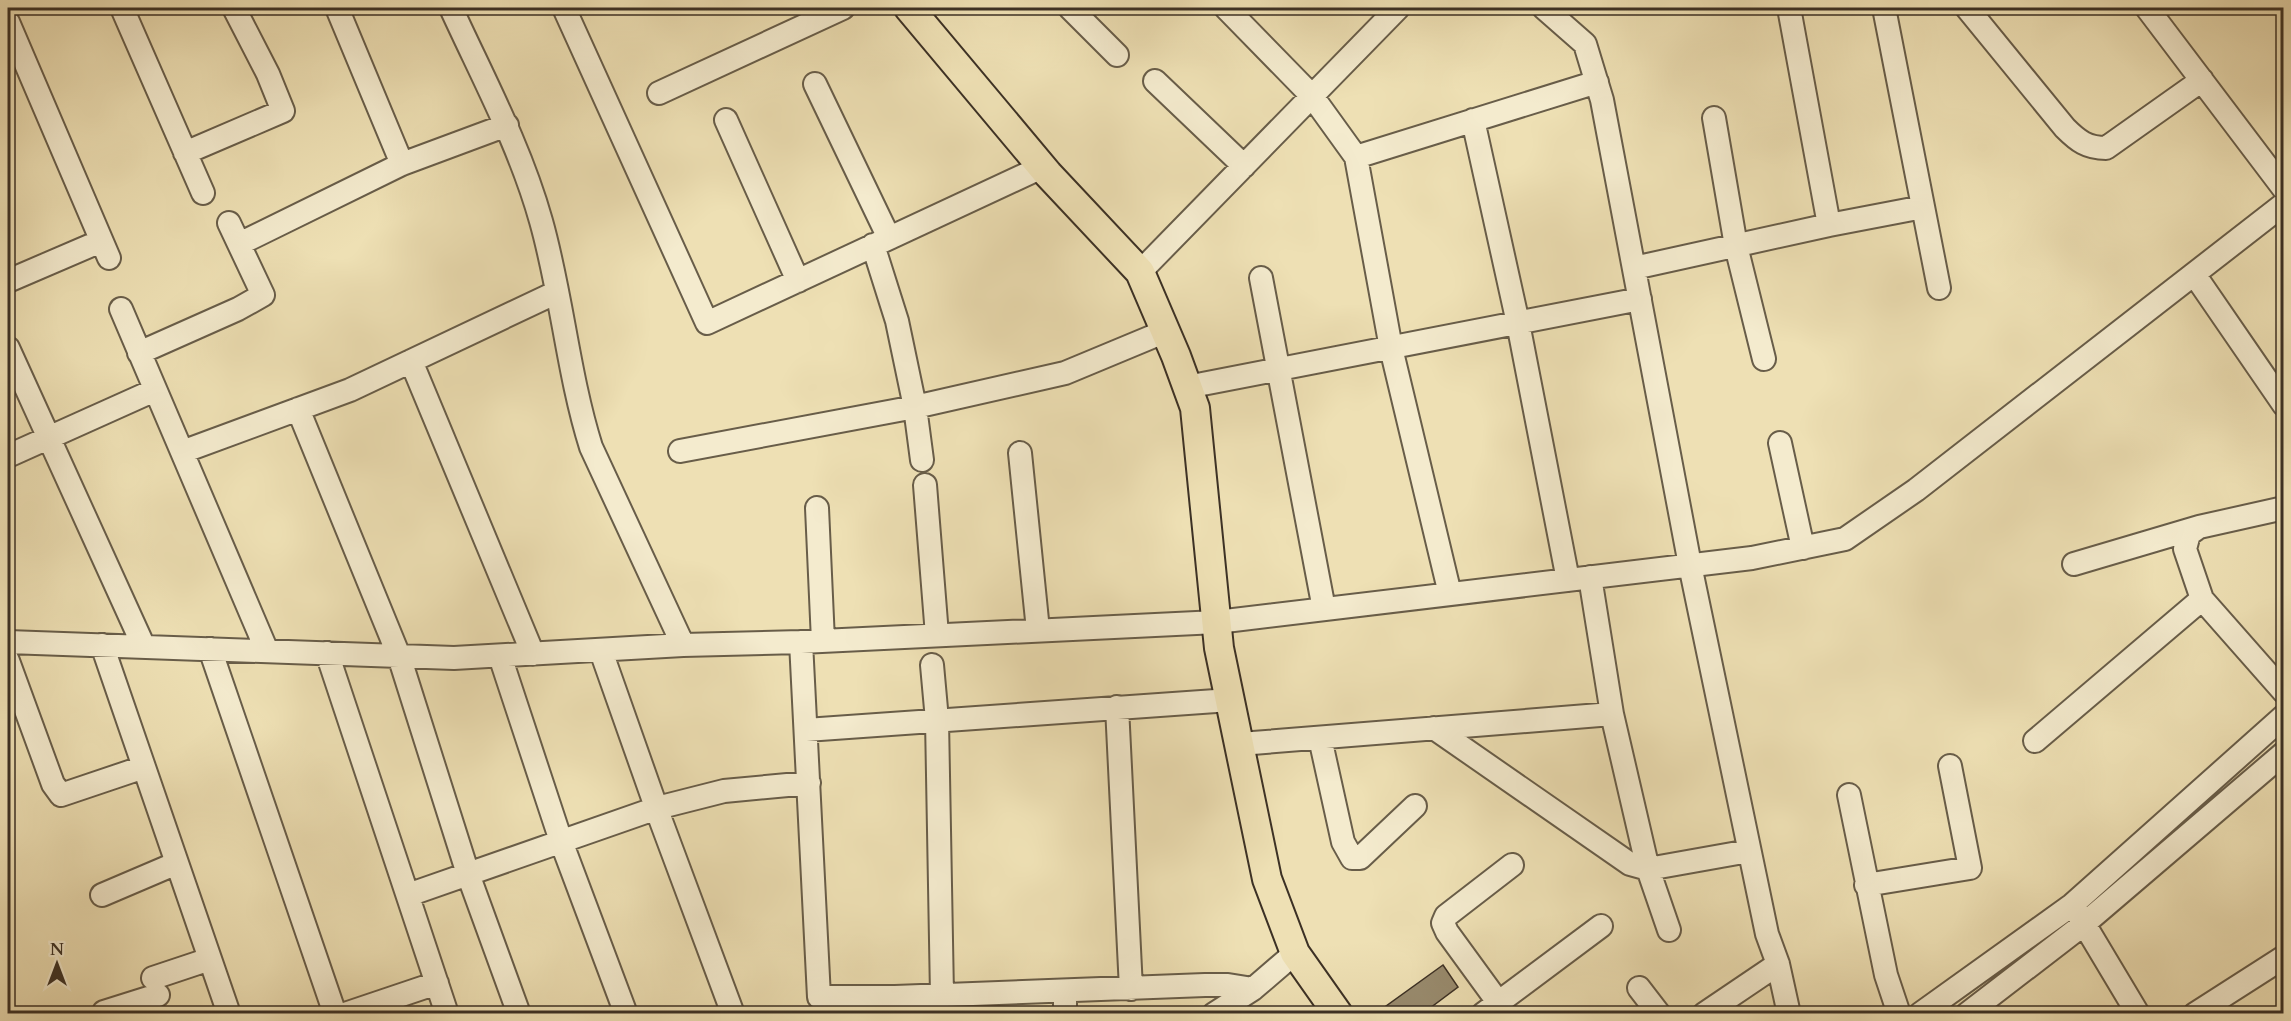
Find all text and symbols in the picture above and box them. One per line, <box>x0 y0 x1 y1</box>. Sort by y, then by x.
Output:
north arrow <box>27 934 87 994</box>
text: N <box>50 939 64 961</box>

